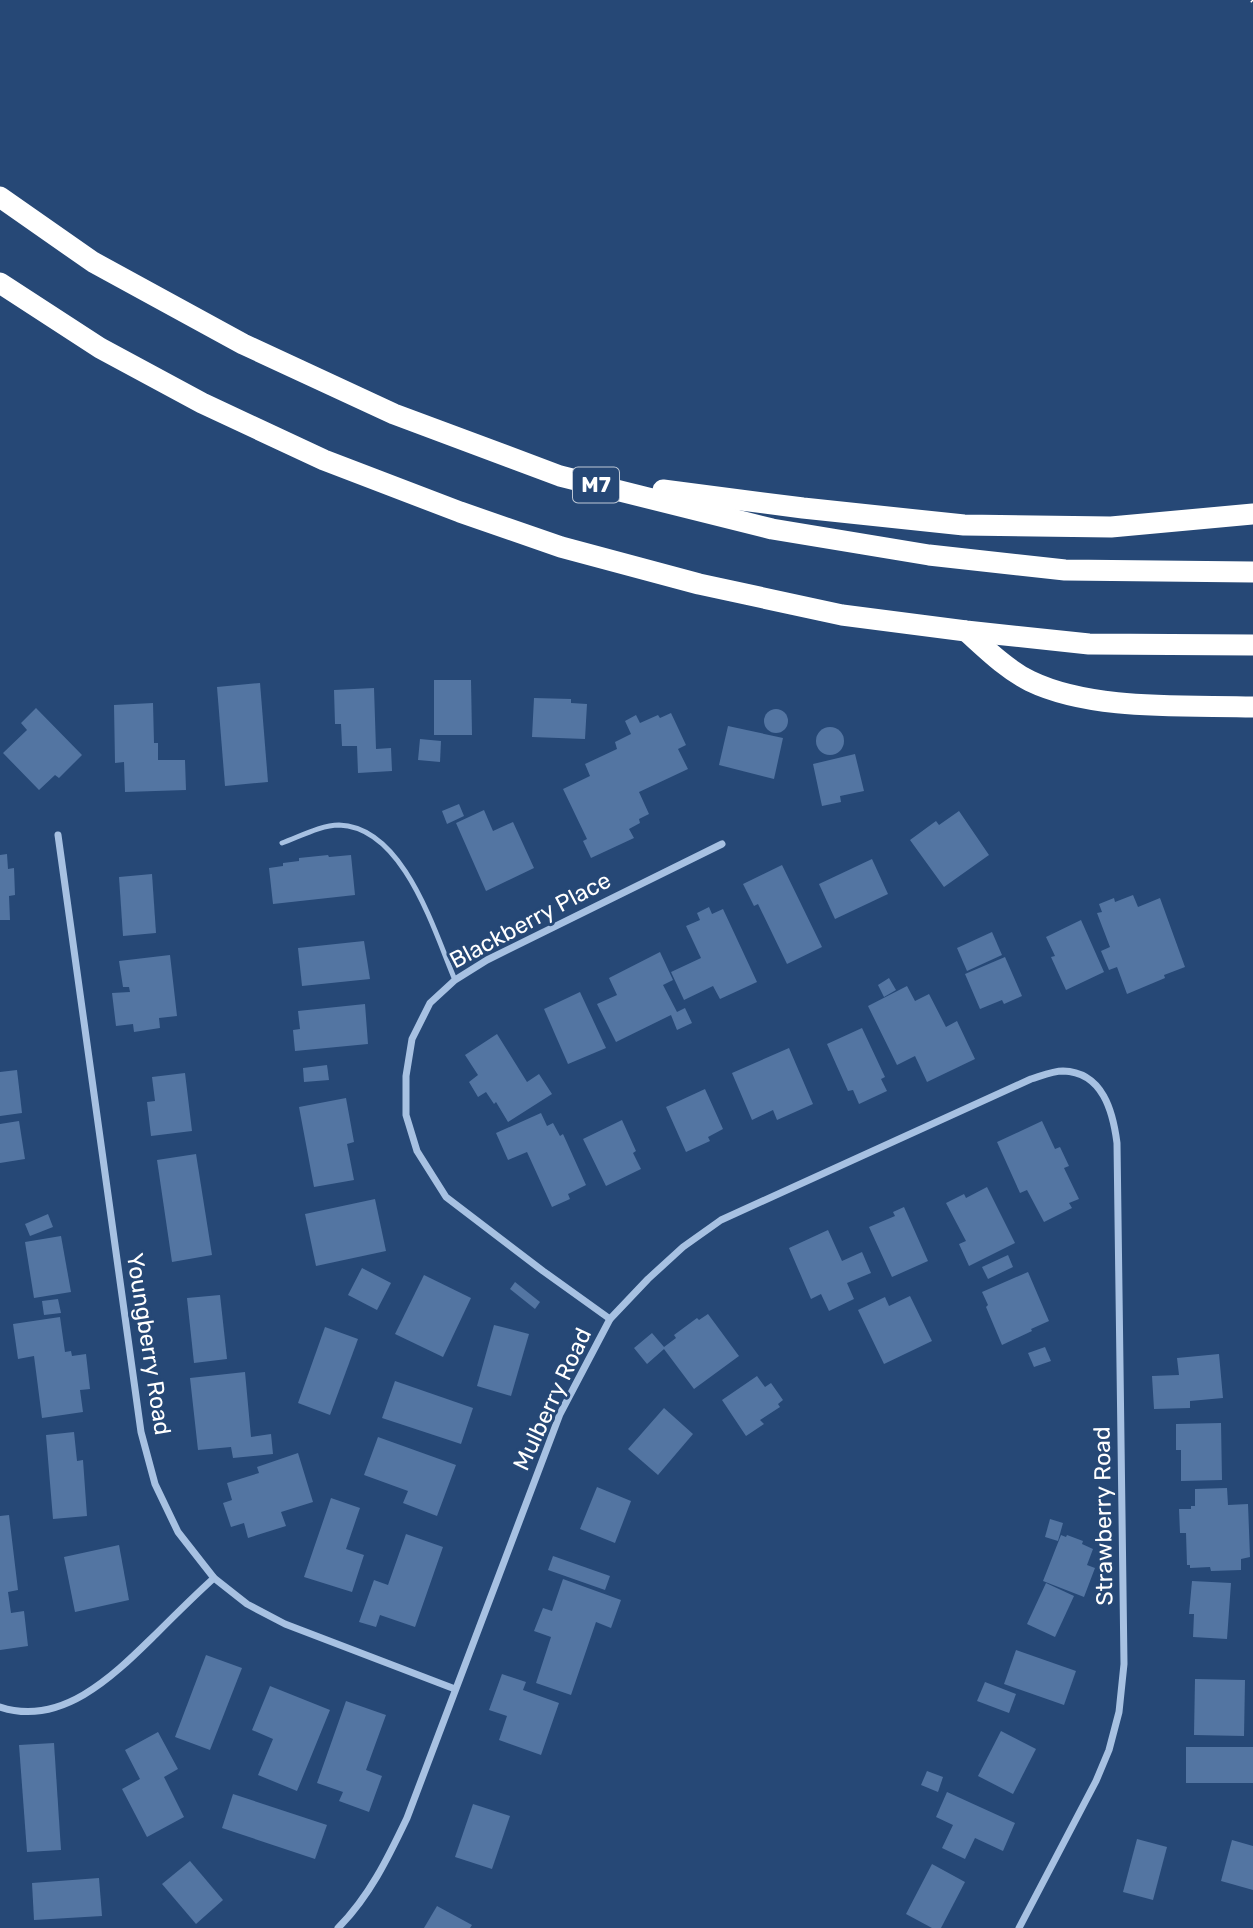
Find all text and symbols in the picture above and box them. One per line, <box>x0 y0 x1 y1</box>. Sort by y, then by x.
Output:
road number: M7 <box>573 468 619 503</box>
street label: Blackberry Place <box>445 866 615 974</box>
street label: Youngberry Road <box>121 1251 177 1437</box>
street label: Mulberry Road <box>507 1323 597 1475</box>
street label: Strawberry Road <box>1087 1426 1119 1606</box>

